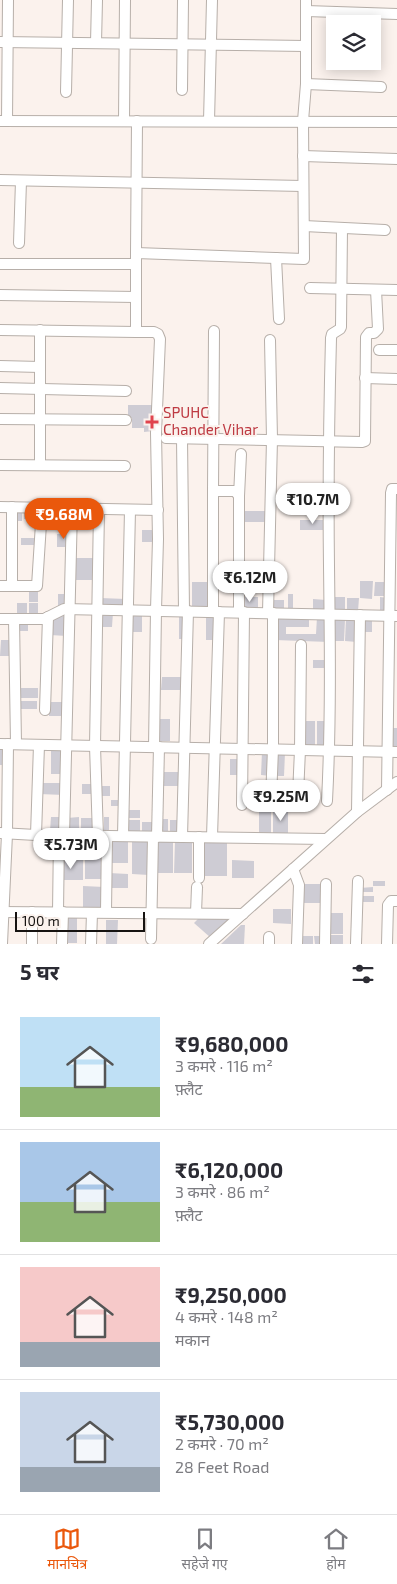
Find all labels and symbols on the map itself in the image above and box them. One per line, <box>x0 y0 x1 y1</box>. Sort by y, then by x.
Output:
place label: SPUHC Chander Vihar <box>163 403 258 438</box>
marker: SPUHC Chander Vihar <box>145 415 159 429</box>
pin: ₹10.7M <box>272 482 354 525</box>
pin: ₹9.68M <box>23 498 105 540</box>
pin: ₹6.12M <box>209 560 291 603</box>
pin: ₹9.25M <box>240 780 322 822</box>
pin: ₹5.73M <box>30 828 112 870</box>
scale bar <box>15 909 145 932</box>

